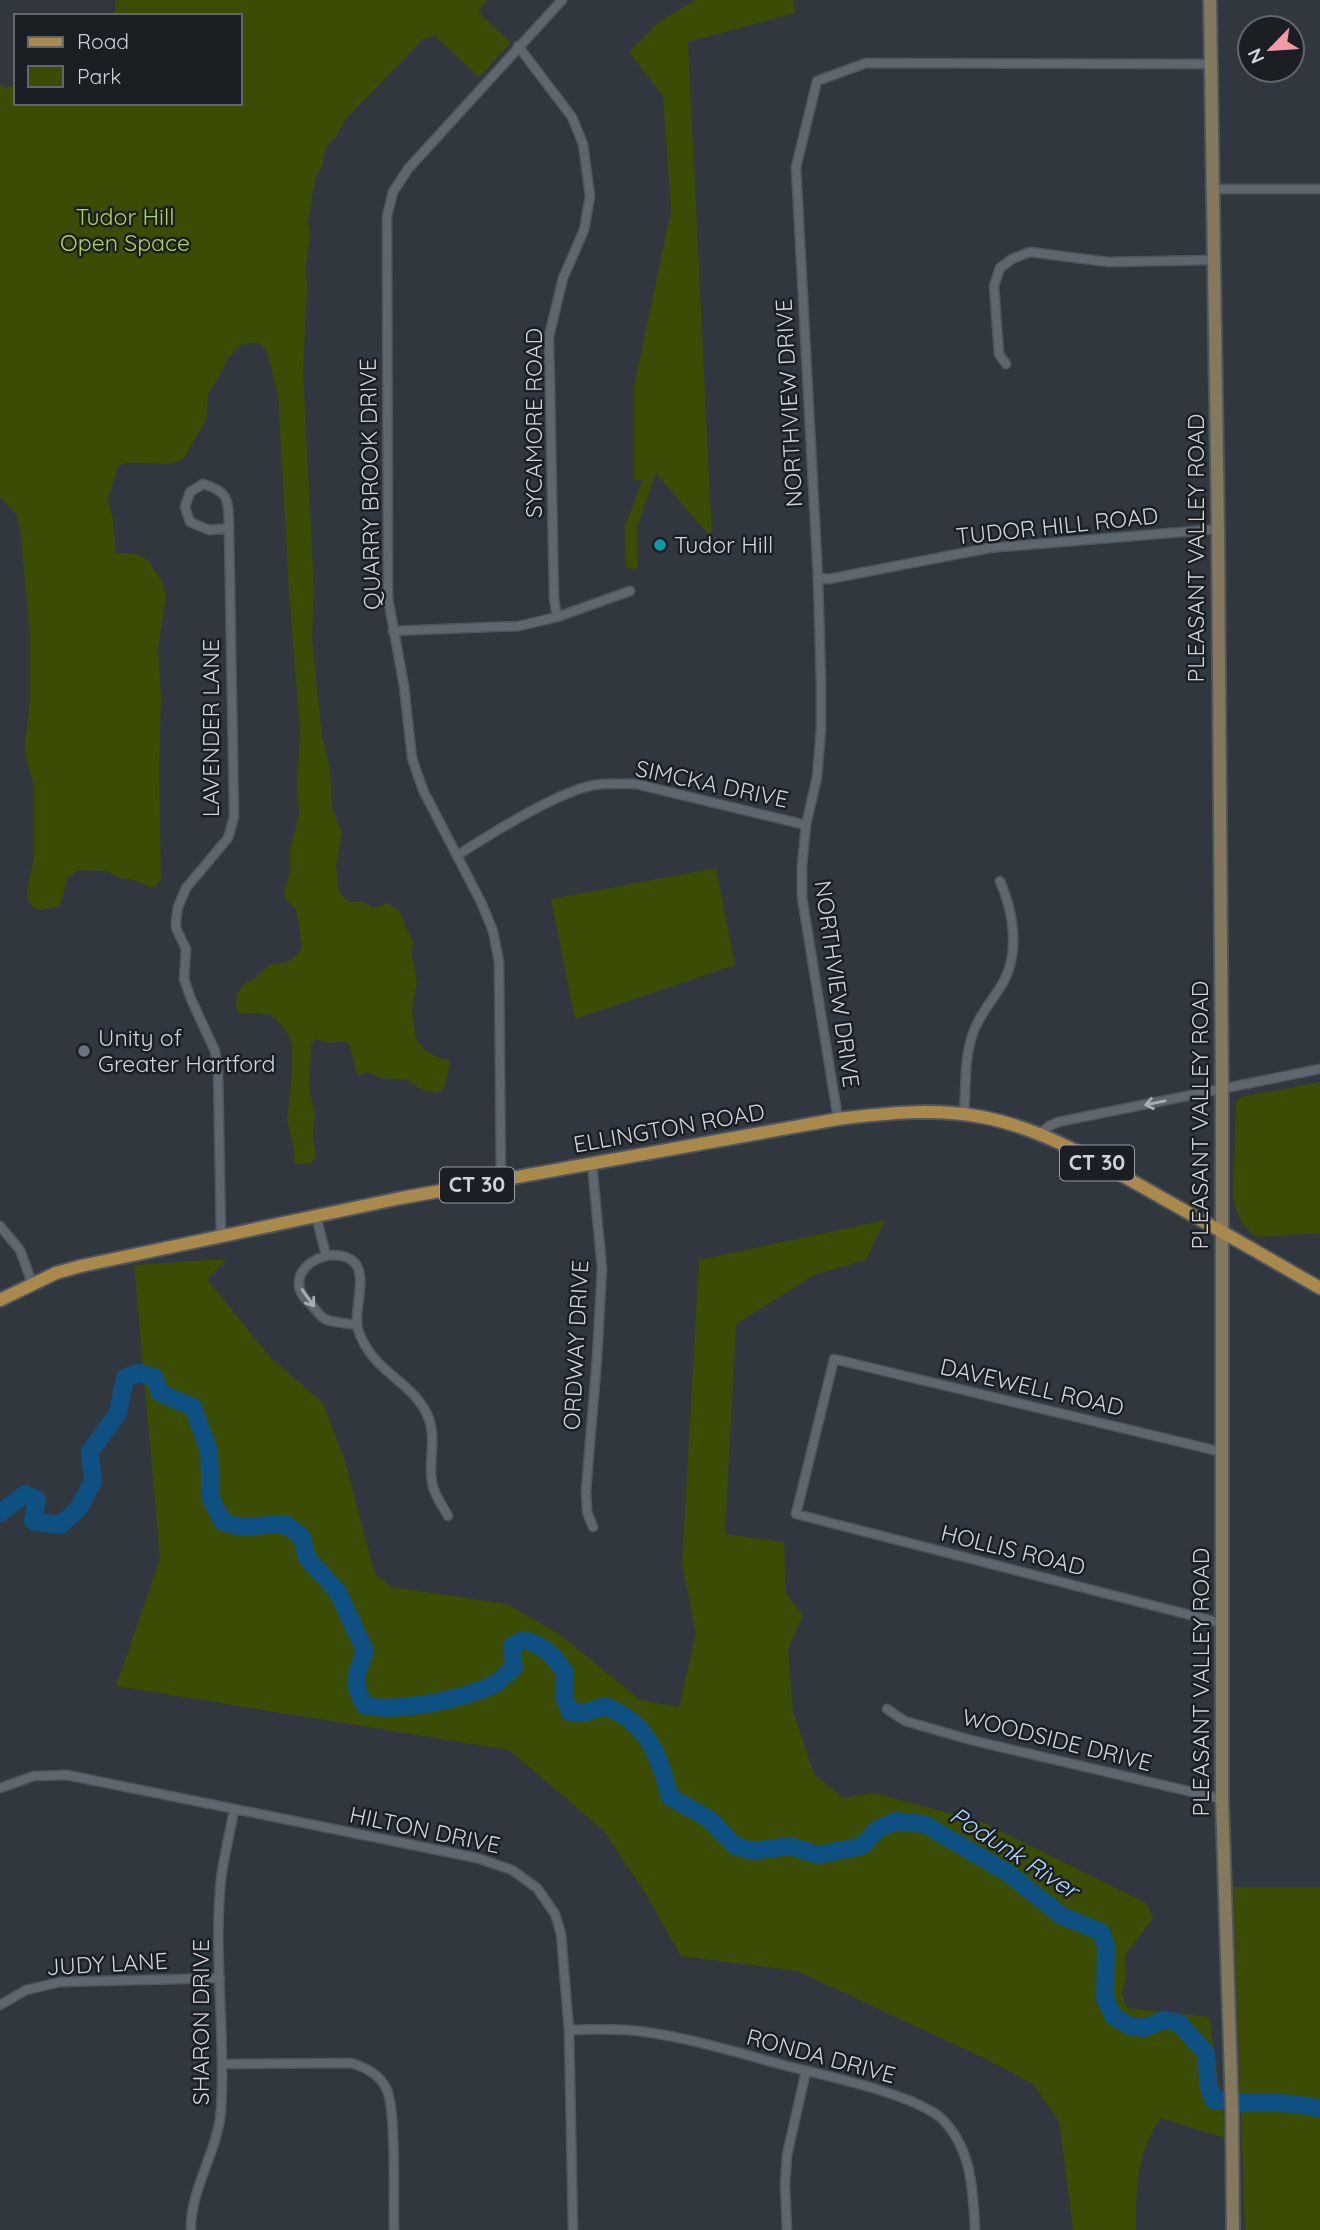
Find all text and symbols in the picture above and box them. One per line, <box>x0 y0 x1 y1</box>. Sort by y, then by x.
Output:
legend <box>14 14 242 105</box>
north arrow <box>1236 14 1306 84</box>
text: Road <box>77 28 129 54</box>
text: N <box>1242 45 1269 68</box>
text: Park <box>77 63 121 89</box>
park label: Tudor Hill Open Space <box>60 202 190 257</box>
street label: NORTHVIEW DRIVE <box>769 298 808 508</box>
street label: SYCAMORE ROAD <box>519 328 548 518</box>
street label: QUARRY BROOK DRIVE <box>353 358 386 610</box>
street label: PLEASANT VALLEY ROAD <box>1181 414 1210 682</box>
street label: TUDOR HILL ROAD <box>954 500 1160 551</box>
place label: Tudor Hill <box>674 530 773 559</box>
marker: Tudor Hill <box>652 537 668 553</box>
street label: LAVENDER LANE <box>196 639 225 817</box>
street label: SIMCKA DRIVE <box>633 753 791 814</box>
street label: NORTHVIEW DRIVE <box>809 879 866 1089</box>
street label: PLEASANT VALLEY ROAD <box>1185 981 1214 1249</box>
place label: Unity of Greater Hartford <box>98 1023 275 1078</box>
marker: Unity of Greater Hartford <box>76 1043 92 1059</box>
street label: ELLINGTON ROAD <box>571 1096 767 1159</box>
one-way arrow <box>1144 1097 1167 1111</box>
road number: CT 30 <box>1060 1146 1134 1180</box>
road number: CT 30 <box>440 1168 514 1202</box>
street label: ORDWAY DRIVE <box>557 1259 594 1431</box>
one-way arrow <box>300 1288 315 1307</box>
street label: DAVEWELL ROAD <box>937 1351 1127 1422</box>
street label: HOLLIS ROAD <box>938 1518 1088 1581</box>
street label: PLEASANT VALLEY ROAD <box>1186 1548 1215 1816</box>
street label: WOODSIDE DRIVE <box>959 1702 1155 1777</box>
street label: HILTON DRIVE <box>347 1799 503 1860</box>
water label: Podunk River <box>945 1800 1087 1906</box>
street label: SHARON DRIVE <box>186 1939 215 2105</box>
street label: JUDY LANE <box>46 1946 168 1981</box>
street label: RONDA DRIVE <box>743 2022 899 2089</box>

